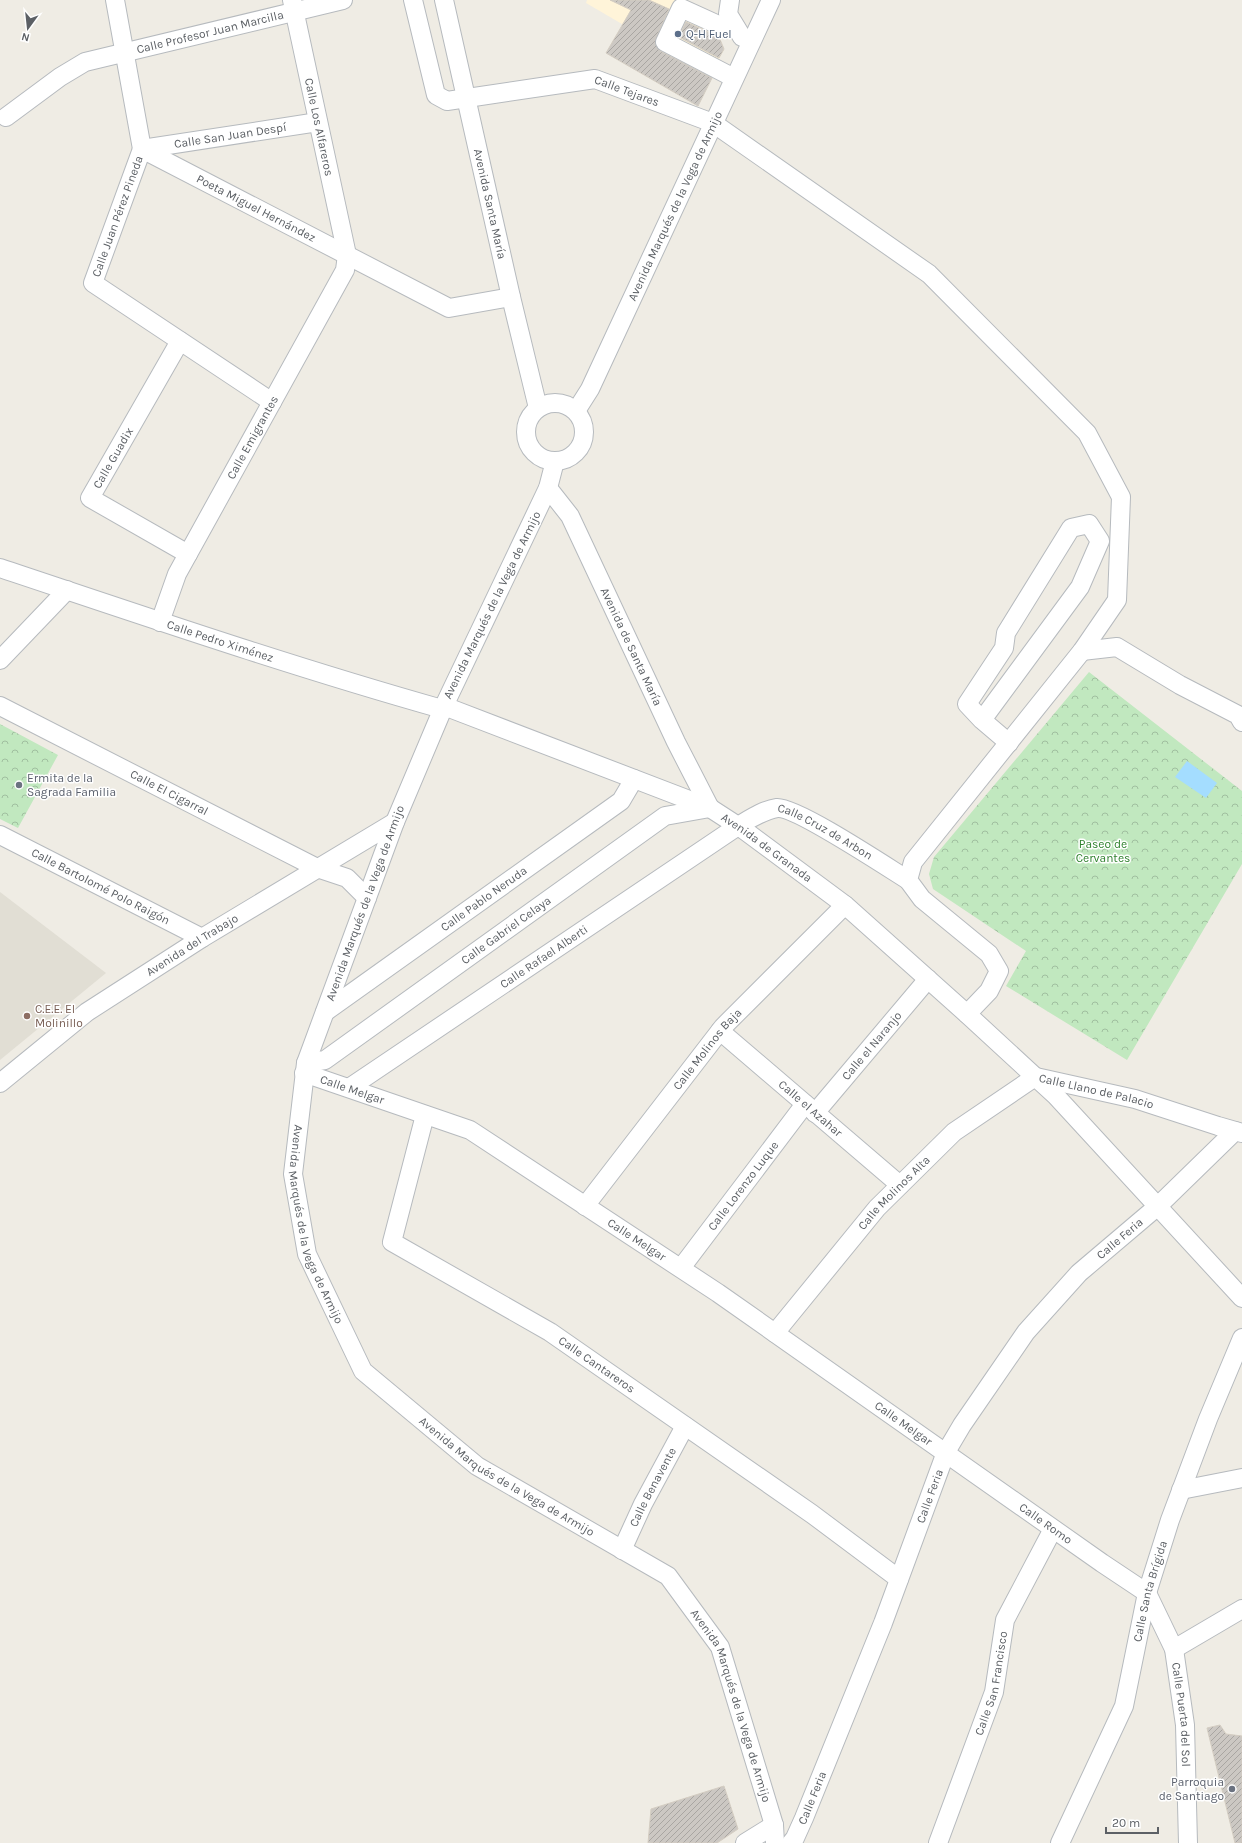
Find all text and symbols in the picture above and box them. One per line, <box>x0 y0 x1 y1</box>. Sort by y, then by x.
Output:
north arrow <box>8 8 48 48</box>
street label: Calle Profesor Juan Marcilla <box>135 8 285 56</box>
place label: Q-H Fuel <box>686 27 732 41</box>
marker: Q-H Fuel <box>673 29 683 39</box>
text: N <box>20 30 31 44</box>
street label: Calle Tejares <box>593 72 661 109</box>
street label: Calle Los Alfareros <box>302 77 336 177</box>
street label: Avenida Marqués de la Vega de Armijo <box>625 109 725 303</box>
street label: Calle San Juan Despí <box>173 120 288 151</box>
street label: Avenida Santa María <box>471 147 509 260</box>
street label: Calle Juan Pérez Pineda <box>89 154 146 279</box>
street label: Poeta Miguel Hernández <box>194 172 318 245</box>
street label: Calle Emigrantes <box>224 393 281 482</box>
street label: Calle Guadix <box>90 425 136 491</box>
street label: Avenida Marqués de la Vega de Armijo <box>440 509 544 701</box>
street label: Avenida de Santa María <box>598 585 665 708</box>
street label: Calle Pedro Ximénez <box>165 617 276 665</box>
street label: Calle El Cigarral <box>128 767 211 818</box>
place label: Ermita de la Sagrada Familia <box>27 771 116 799</box>
marker: Ermita de la Sagrada Familia <box>14 780 24 790</box>
street label: Calle Cruz de Arbon <box>776 801 875 863</box>
street label: Avenida Marqués de la Vega de Armijo <box>323 803 407 1003</box>
street label: Avenida de Granada <box>719 810 815 885</box>
park label: Paseo de Cervantes <box>1076 837 1130 865</box>
street label: Calle Bartolomé Polo Raigón <box>29 845 172 927</box>
street label: Calle Pablo Neruda <box>438 863 530 934</box>
street label: Calle Gabriel Celaya <box>458 893 554 967</box>
street label: Avenida del Trabajo <box>144 911 241 979</box>
street label: Calle Rafael Alberti <box>497 922 590 991</box>
place label: C.E.E. El Molinillo <box>35 1002 83 1030</box>
street label: Calle Molinos Baja <box>670 1005 745 1093</box>
street label: Calle el Naranjo <box>839 1009 905 1083</box>
marker: C.E.E. El Molinillo <box>22 1011 32 1021</box>
street label: Calle Llano de Palacio <box>1038 1071 1156 1112</box>
street label: Calle Melgar <box>318 1072 387 1107</box>
street label: Calle el Azahar <box>776 1077 846 1140</box>
street label: Avenida Marqués de la Vega de Armijo <box>286 1124 346 1326</box>
street label: Calle Lorenzo Luque <box>705 1138 781 1233</box>
street label: Calle Molinos Alta <box>855 1153 933 1233</box>
street label: Calle Melgar <box>605 1215 669 1264</box>
street label: Calle Feria <box>1094 1215 1146 1262</box>
street label: Calle Cantareros <box>556 1333 638 1396</box>
street label: Calle Melgar <box>872 1398 936 1449</box>
street label: Avenida Marqués de la Vega de Armijo <box>416 1414 597 1539</box>
street label: Calle Benavente <box>627 1445 679 1529</box>
street label: Calle Feria <box>913 1467 946 1525</box>
street label: Calle Romo <box>1017 1500 1075 1547</box>
street label: Calle Santa Brígida <box>1130 1539 1170 1643</box>
street label: Avenida Marqués de la Vega de Armijo <box>687 1606 774 1804</box>
street label: Calle San Francisco <box>972 1630 1010 1737</box>
street label: Calle Puerta del Sol <box>1169 1661 1193 1767</box>
street label: Calle Feria <box>795 1769 829 1827</box>
place label: Parroquia de Santiago <box>1159 1775 1224 1803</box>
marker: Parroquia de Santiago <box>1227 1784 1237 1794</box>
scale bar <box>1106 1809 1158 1835</box>
text: 20 m <box>1112 1816 1140 1830</box>

